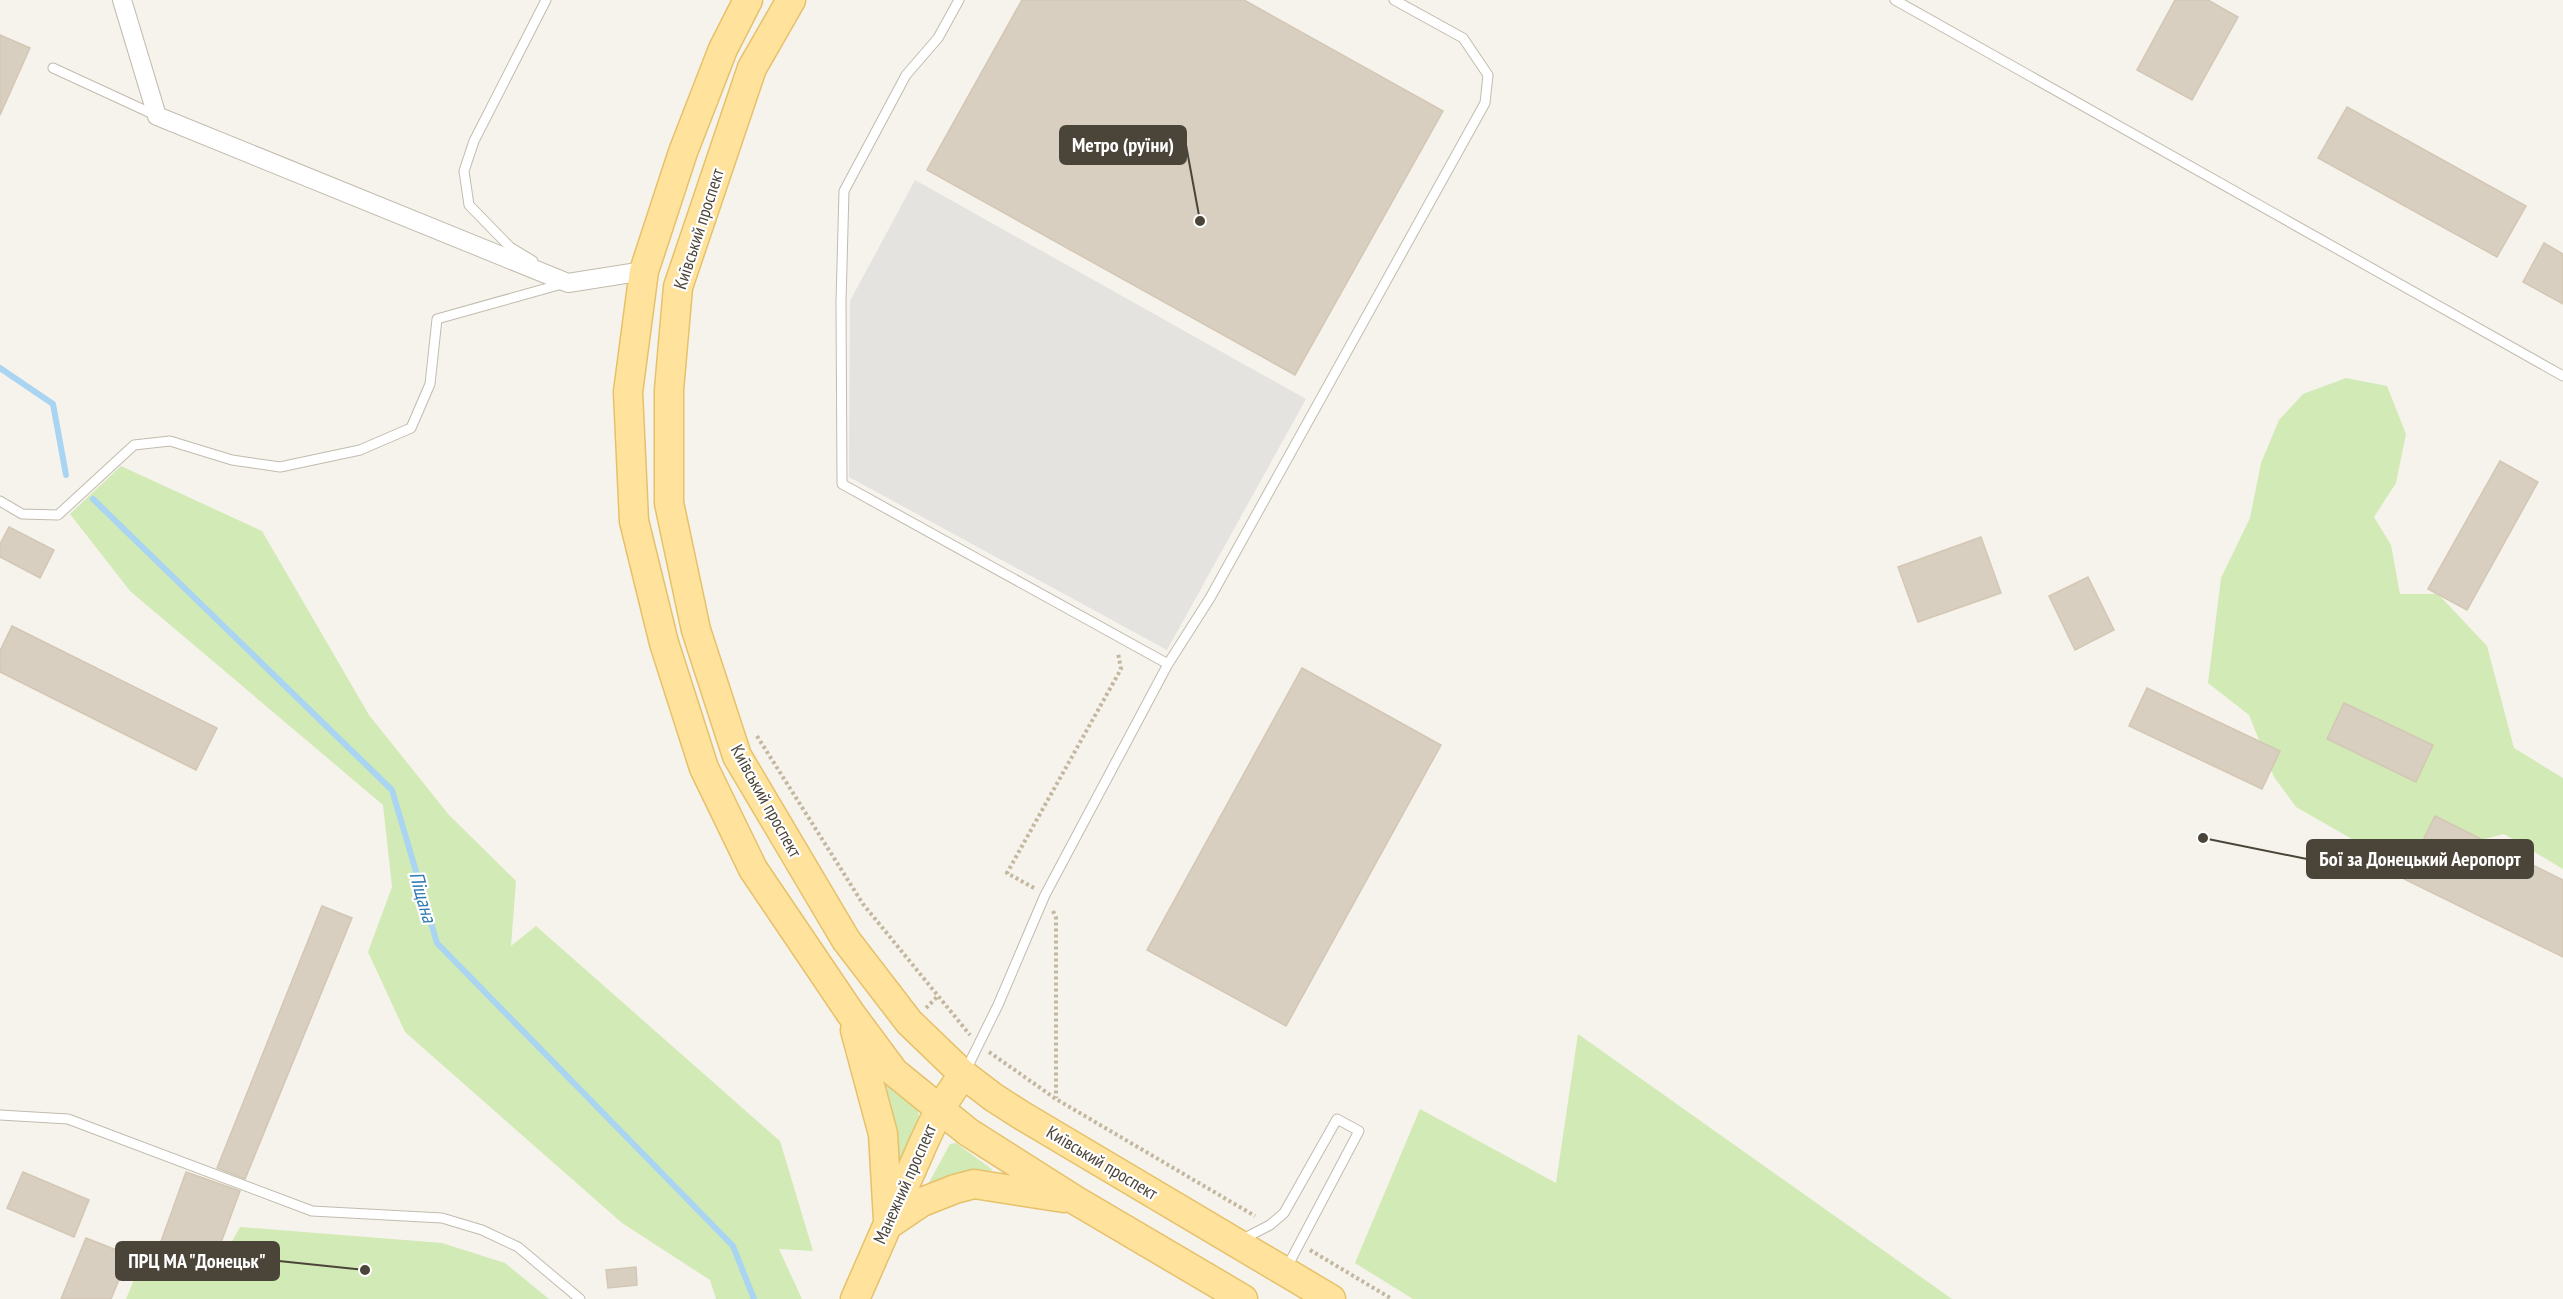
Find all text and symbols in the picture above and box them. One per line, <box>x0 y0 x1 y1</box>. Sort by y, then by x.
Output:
callout: Метро (руїни) <box>1060 126 1186 164</box>
text: Метро (руїни) <box>1072 132 1174 158</box>
street label: Київський проспект <box>668 165 729 292</box>
street label: Київський проспект <box>726 740 807 861</box>
callout: Бої за Донецький Аеропорт <box>2307 840 2533 878</box>
text: Бої за Донецький Аеропорт <box>2319 846 2521 872</box>
water label: Піщана <box>403 869 443 926</box>
street label: Манежний проспект <box>868 1120 941 1247</box>
street label: Київський проспект <box>1042 1120 1162 1205</box>
callout: ПРЦ МА "Донецьк" <box>116 1242 279 1280</box>
text: ПРЦ МА "Донецьк" <box>128 1248 266 1274</box>

